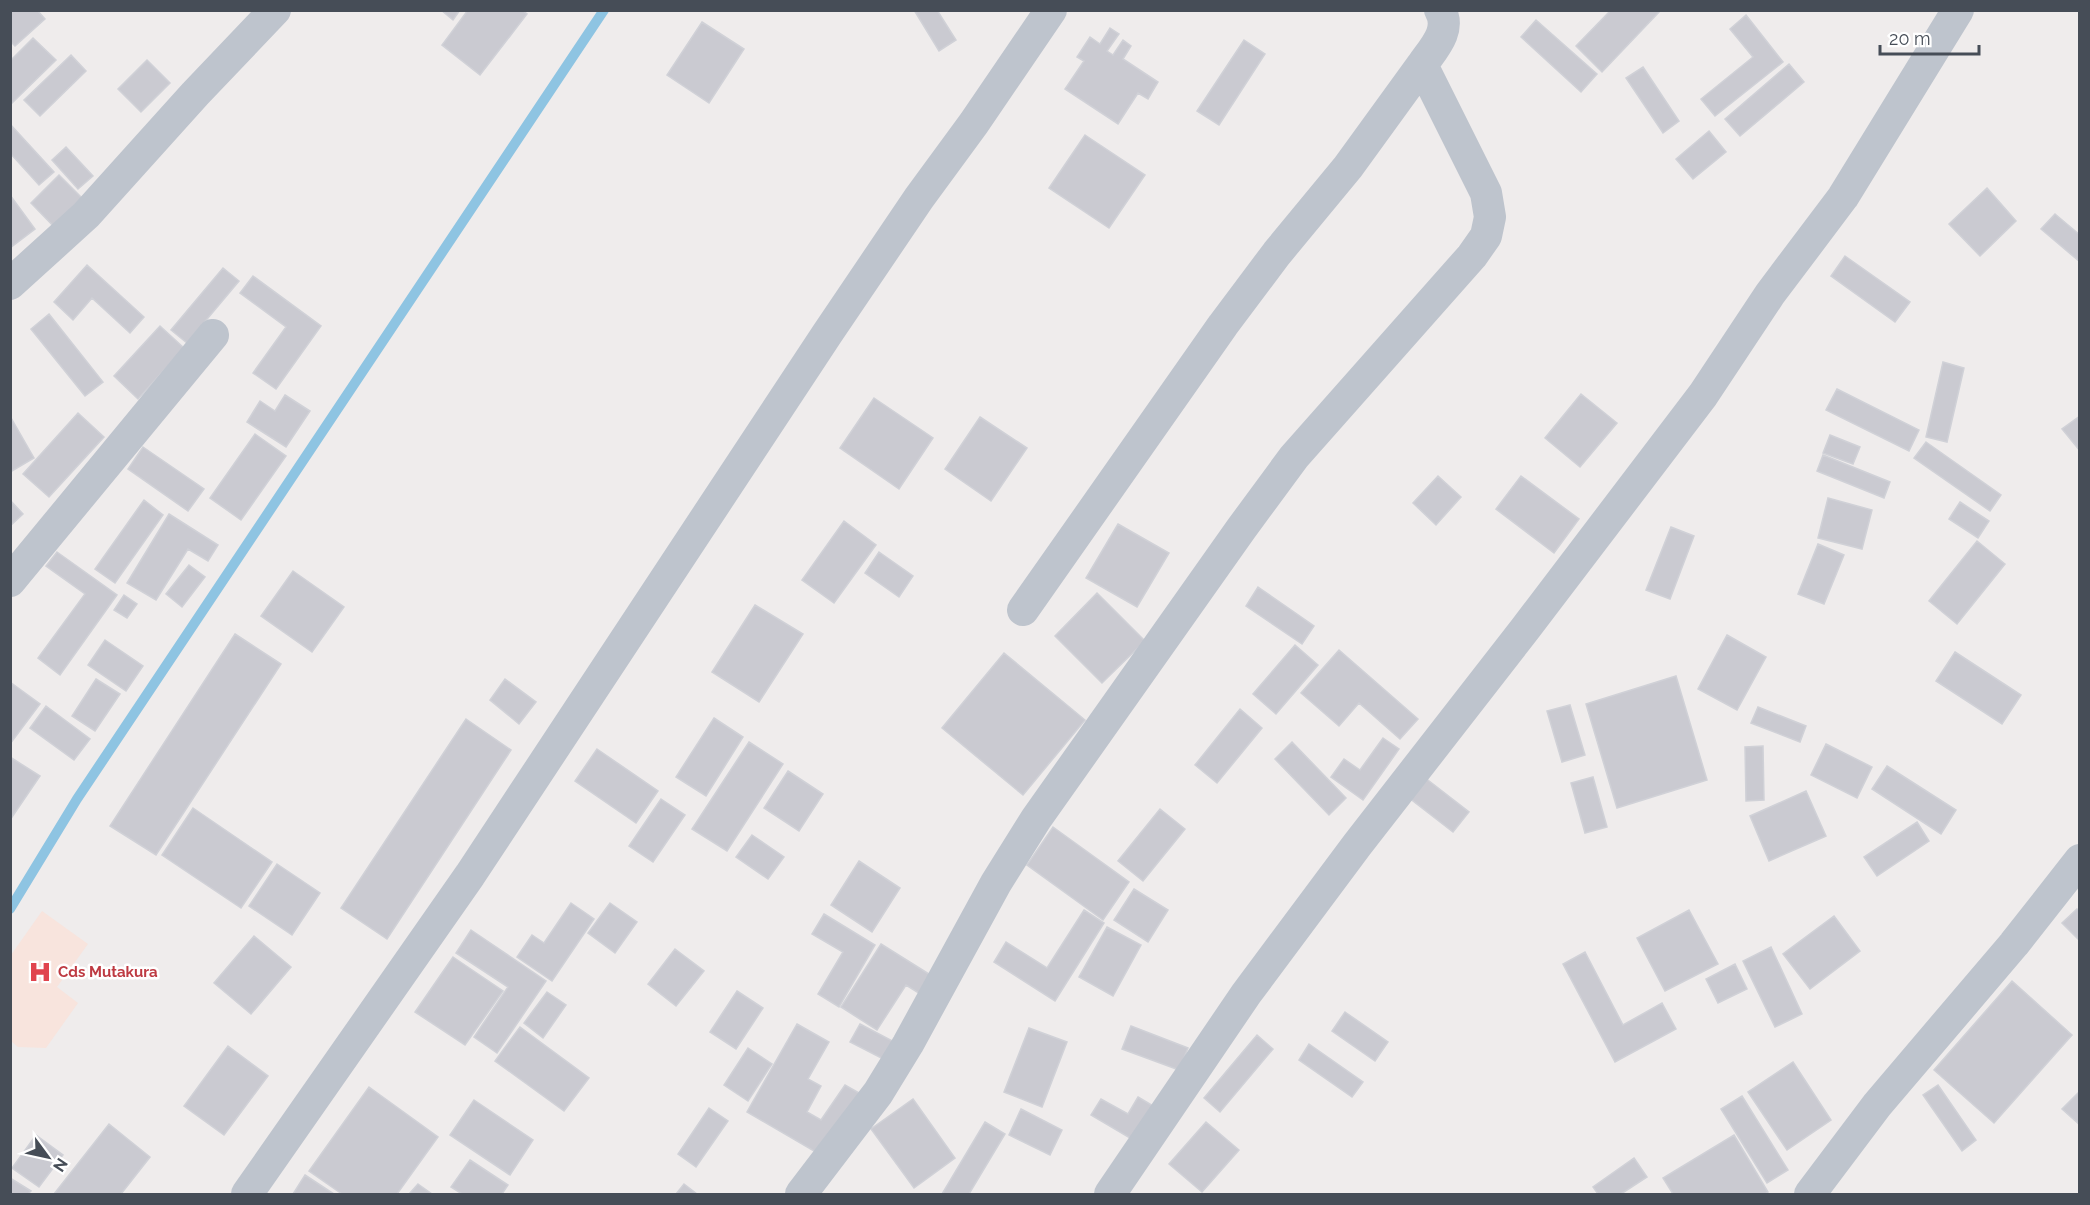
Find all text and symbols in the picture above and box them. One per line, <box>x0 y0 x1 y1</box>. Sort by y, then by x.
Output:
scale bar <box>1880 18 1979 56</box>
text: 20 m <box>1889 28 1931 49</box>
hospital icon: Cds Mutakura <box>27 959 53 985</box>
place label: Cds Mutakura <box>58 963 158 981</box>
north arrow <box>18 1127 78 1187</box>
text: N <box>49 1155 71 1175</box>

